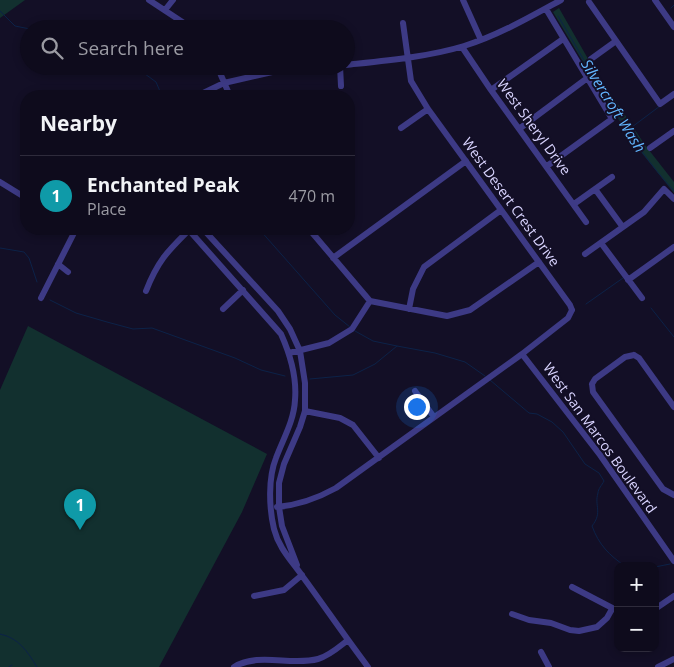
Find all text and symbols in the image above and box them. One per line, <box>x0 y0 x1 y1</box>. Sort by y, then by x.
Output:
search box <box>20 20 355 75</box>
icon: search <box>38 34 66 62</box>
text: Search here <box>78 35 184 61</box>
water label: Silvercroft Wash <box>577 55 651 156</box>
street label: West Sheryl Drive <box>493 75 576 179</box>
text: Nearby <box>40 109 117 137</box>
street label: West Desert Crest Drive <box>458 133 565 270</box>
text: Enchanted Peak <box>87 172 239 198</box>
text: 1 <box>51 185 61 207</box>
text: 470 m <box>289 185 335 207</box>
text: Place <box>87 198 126 220</box>
street label: West San Marcos Boulevard <box>539 359 662 517</box>
your location <box>404 394 430 420</box>
pin: 1 <box>64 489 96 530</box>
map controls <box>614 562 659 652</box>
button: + <box>614 562 659 607</box>
button: − <box>614 607 659 652</box>

